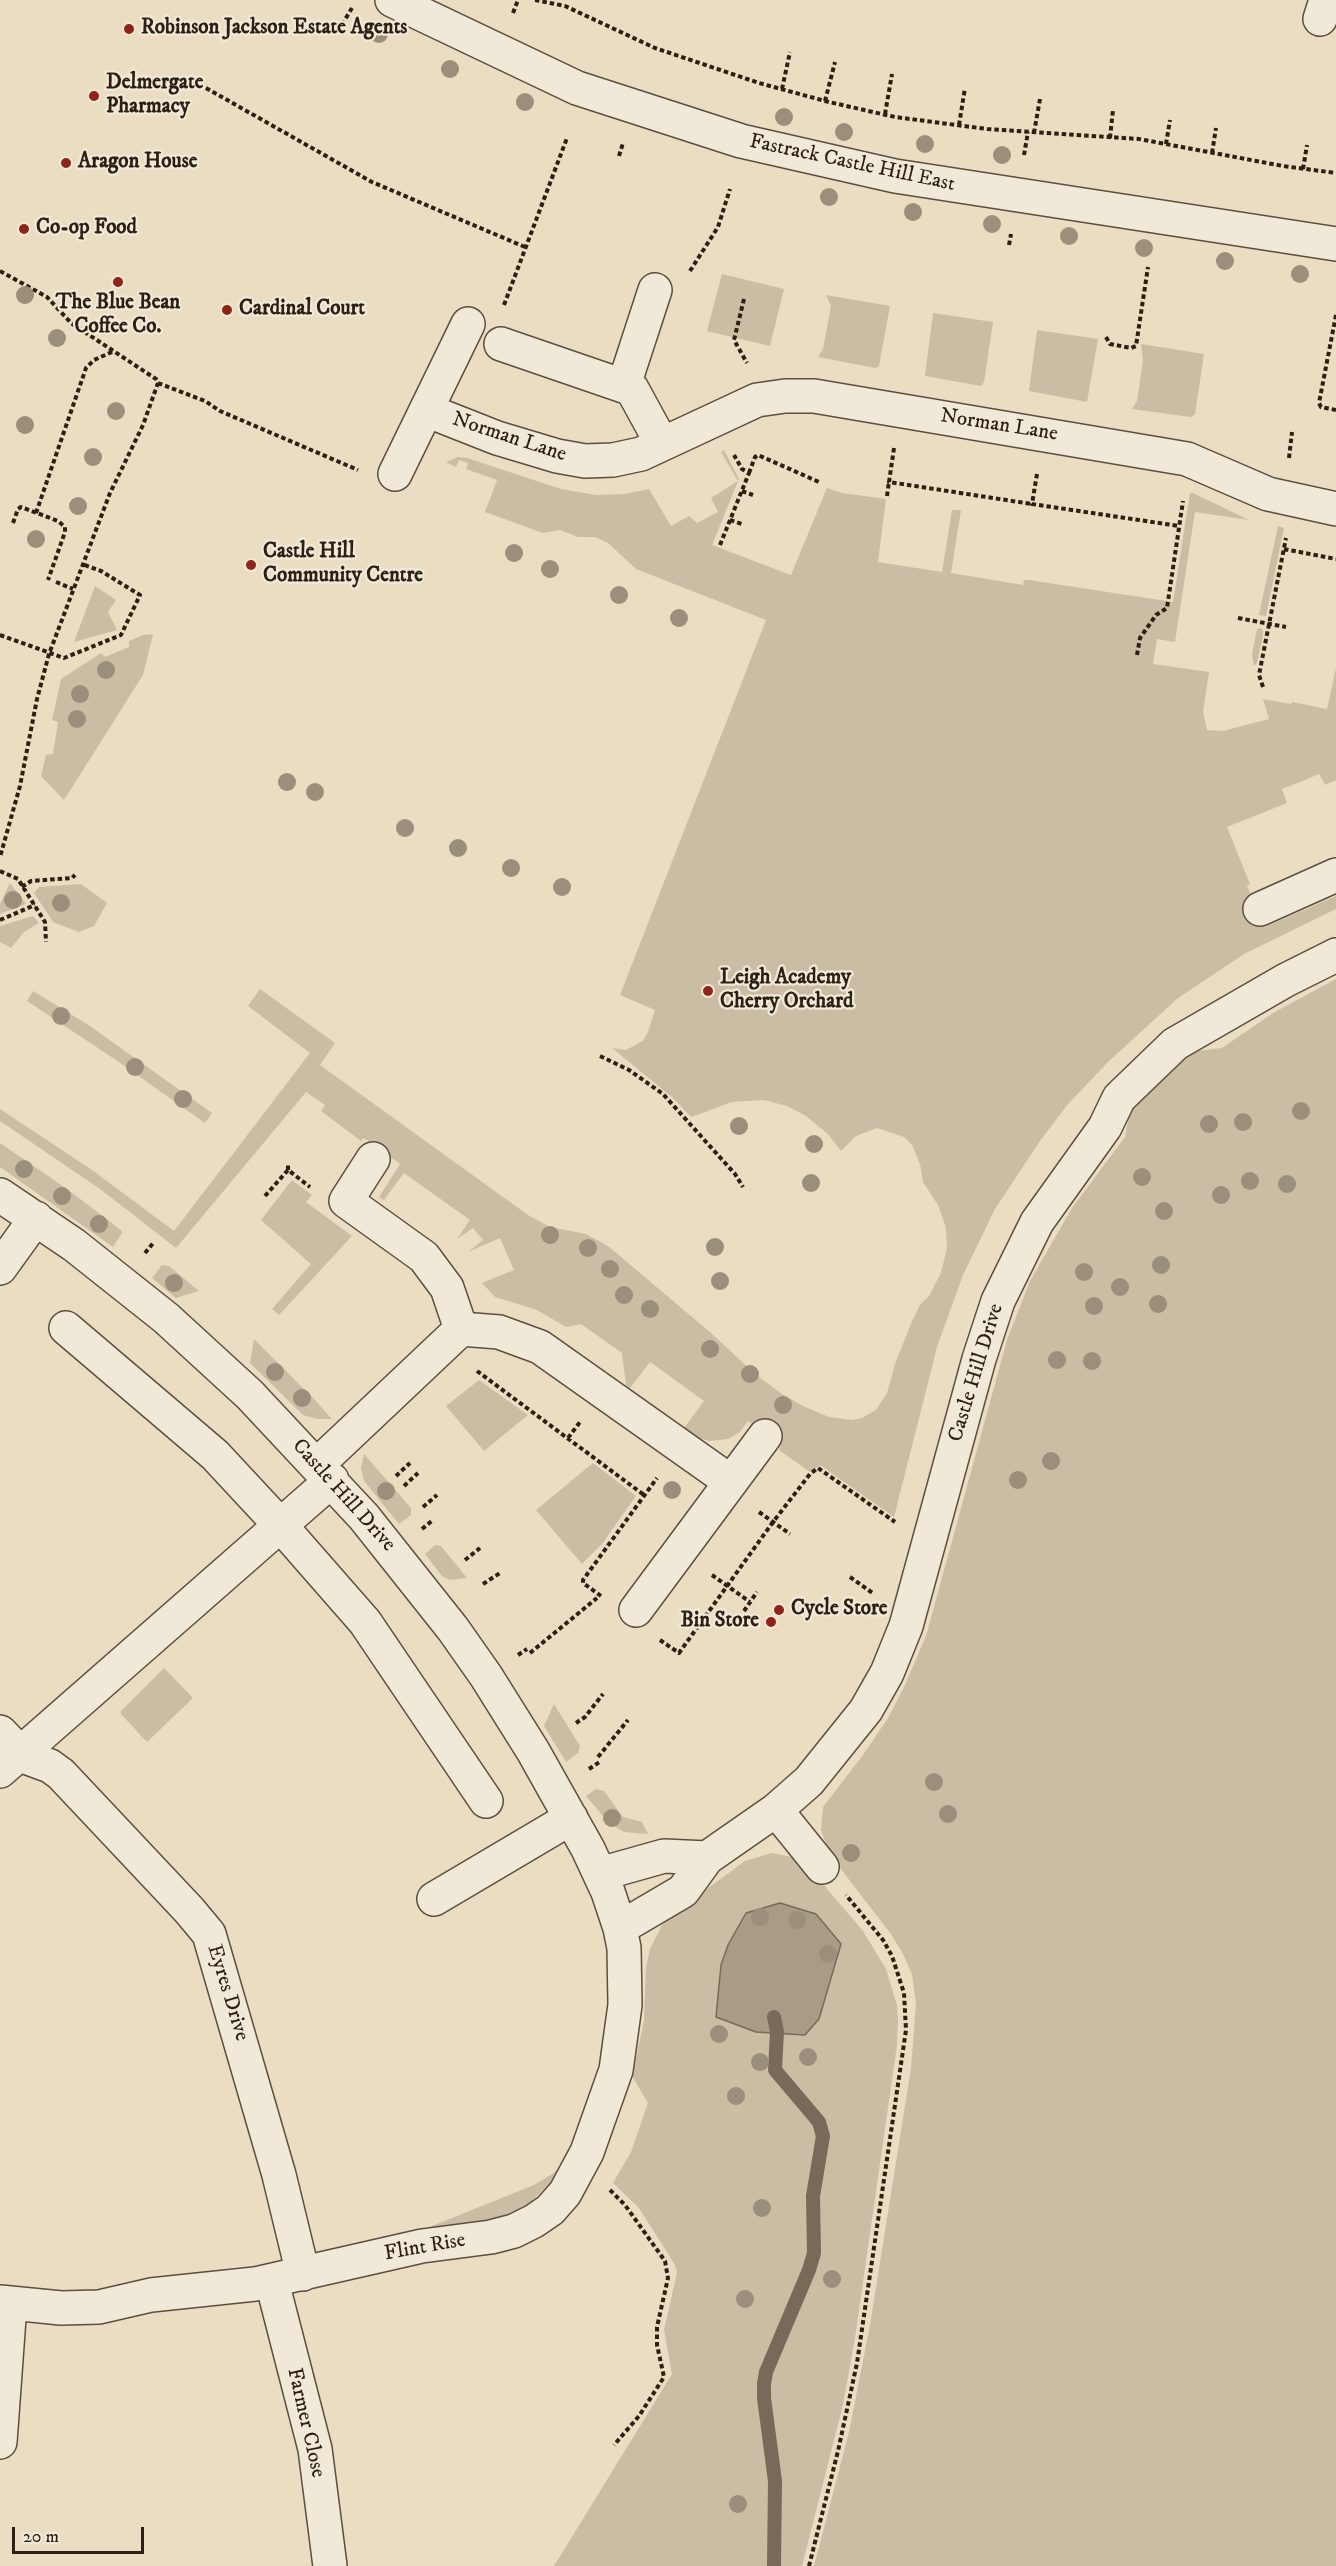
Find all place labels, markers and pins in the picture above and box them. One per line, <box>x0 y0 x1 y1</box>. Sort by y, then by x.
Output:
place label: Robinson Jackson Estate Agents <box>141 16 407 42</box>
marker: Robinson Jackson Estate Agents <box>122 22 136 36</box>
place label: Delmergate Pharmacy <box>106 71 203 121</box>
marker: Delmergate Pharmacy <box>87 89 101 103</box>
place label: Aragon House <box>78 150 197 176</box>
marker: Aragon House <box>59 156 73 170</box>
place label: Co-op Food <box>36 216 137 242</box>
marker: Co-op Food <box>17 222 31 236</box>
marker: The Blue Bean Coffee Co. <box>111 275 125 289</box>
place label: The Blue Bean Coffee Co. <box>56 291 180 341</box>
place label: Cardinal Court <box>239 297 365 323</box>
marker: Cardinal Court <box>220 303 234 317</box>
place label: Castle Hill Community Centre <box>263 540 423 590</box>
marker: Castle Hill Community Centre <box>244 558 258 572</box>
place label: Leigh Academy Cherry Orchard <box>720 966 854 1016</box>
marker: Leigh Academy Cherry Orchard <box>701 984 715 998</box>
place label: Cycle Store <box>791 1597 888 1623</box>
marker: Cycle Store <box>772 1603 786 1617</box>
place label: Bin Store <box>681 1609 759 1635</box>
marker: Bin Store <box>764 1615 778 1629</box>

